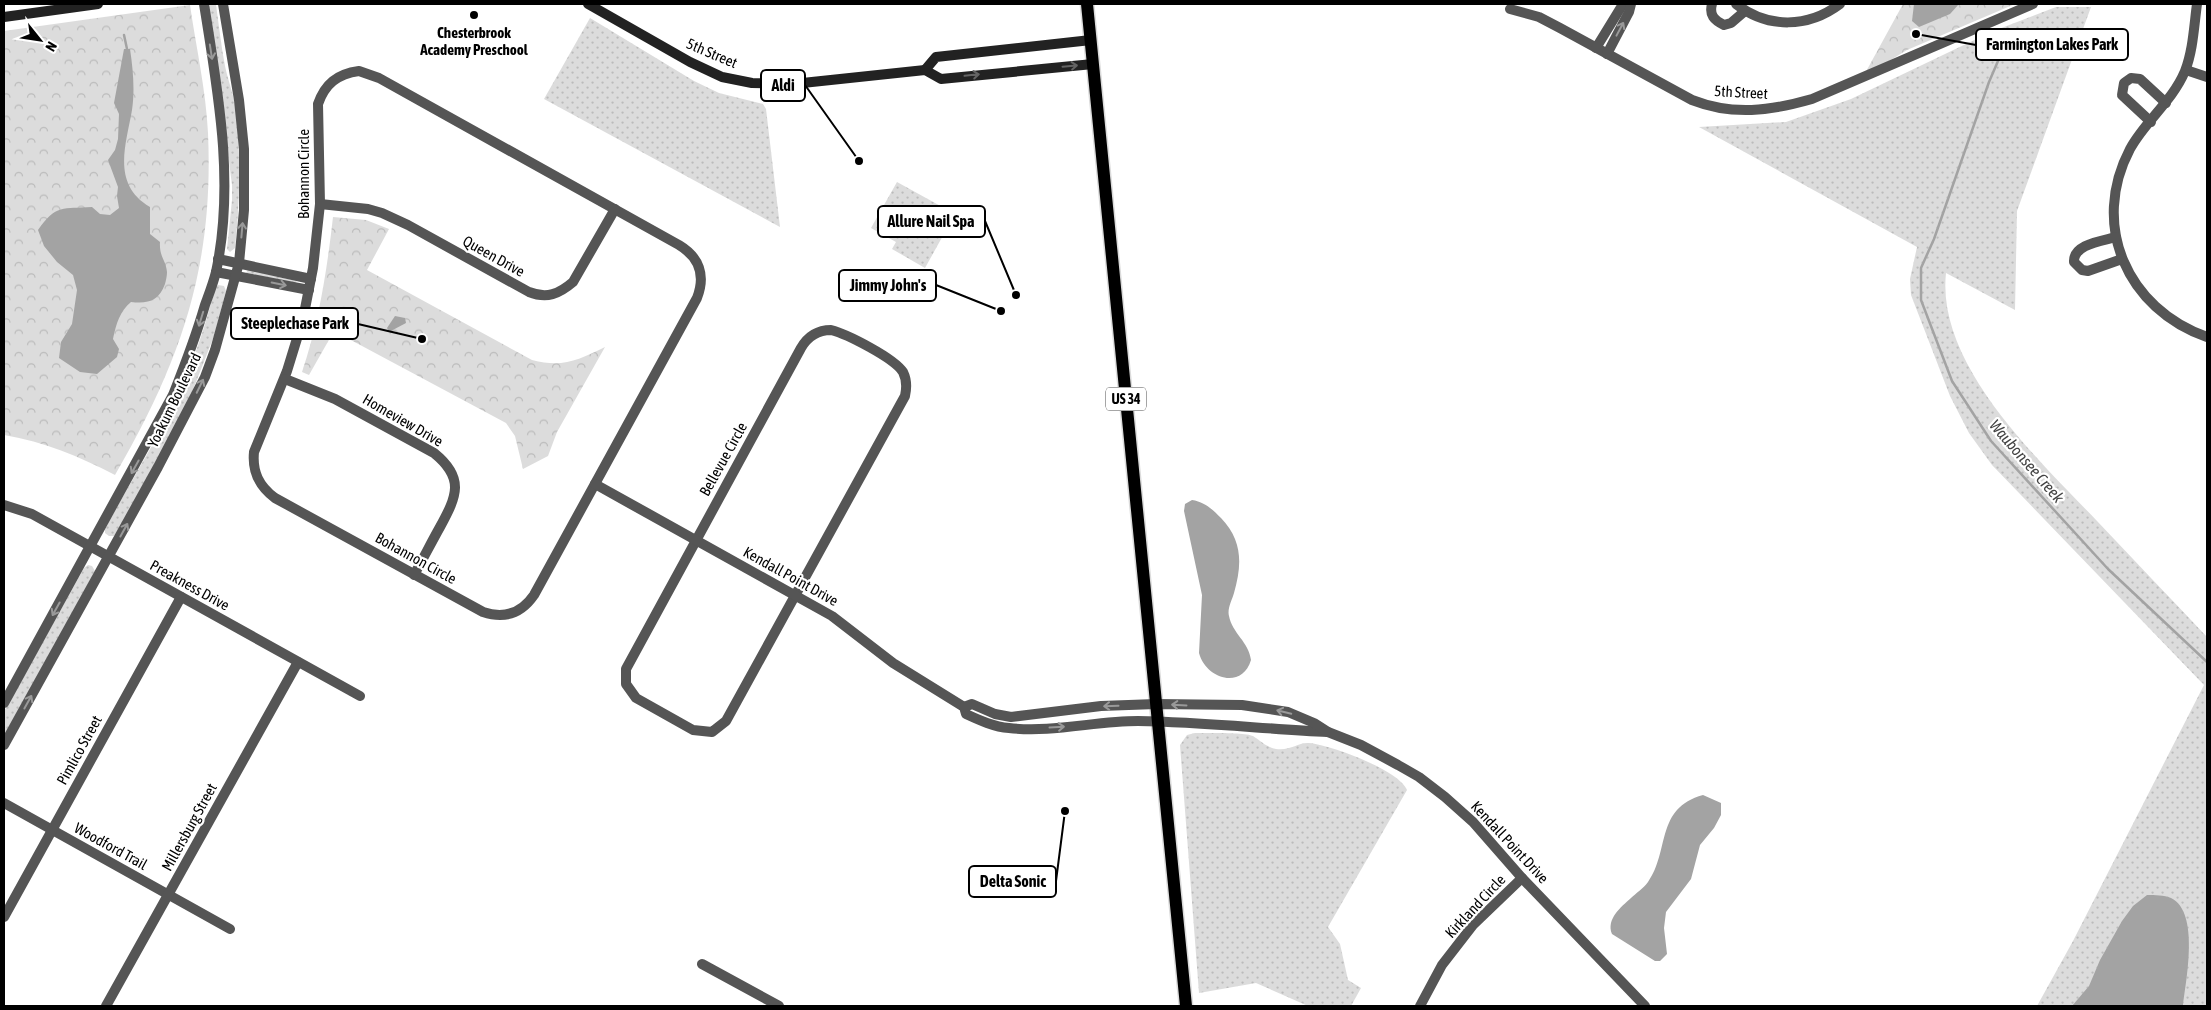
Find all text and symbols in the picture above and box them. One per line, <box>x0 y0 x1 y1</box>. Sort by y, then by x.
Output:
marker: Chesterbrook Academy Preschool <box>468 9 480 21</box>
north arrow <box>15 15 65 65</box>
one-way arrow <box>1615 22 1625 37</box>
place label: Chesterbrook Academy Preschool <box>419 24 529 58</box>
callout: Farmington Lakes Park <box>1976 29 2128 60</box>
street label: 5th Street <box>684 35 740 71</box>
text: Farmington Lakes Park <box>1986 35 2119 53</box>
text: N <box>42 39 60 54</box>
one-way arrow <box>207 44 217 60</box>
one-way arrow <box>1061 61 1077 71</box>
callout: Aldi <box>761 70 805 101</box>
one-way arrow <box>964 71 980 80</box>
text: Aldi <box>770 76 795 94</box>
street label: 5th Street <box>1714 82 1768 102</box>
street label: Bohannon Circle <box>295 129 312 219</box>
callout: Allure Nail Spa <box>878 206 985 237</box>
text: Allure Nail Spa <box>887 212 974 230</box>
one-way arrow <box>237 222 247 238</box>
street label: Queen Drive <box>460 232 528 280</box>
callout: Jimmy John's <box>839 270 936 301</box>
text: Jimmy John's <box>849 276 927 294</box>
one-way arrow <box>271 280 287 290</box>
callout: Steeplechase Park <box>231 308 358 339</box>
one-way arrow <box>196 310 206 326</box>
text: Steeplechase Park <box>241 314 350 332</box>
street label: Yoakum Boulevard <box>144 350 204 450</box>
one-way arrow <box>196 379 206 394</box>
road number: US 34 <box>1106 388 1146 410</box>
street label: Homeview Drive <box>360 390 446 450</box>
water label: Waubonsee Creek <box>1986 416 2068 507</box>
street label: Bellevue Circle <box>696 419 750 499</box>
one-way arrow <box>130 459 140 473</box>
one-way arrow <box>119 522 129 537</box>
street label: Bohannon Circle <box>372 529 460 587</box>
street label: Kendall Point Drive <box>741 543 842 609</box>
street label: Preakness Drive <box>147 556 233 614</box>
one-way arrow <box>51 601 61 616</box>
one-way arrow <box>23 695 33 710</box>
one-way arrow <box>1103 701 1119 710</box>
one-way arrow <box>1171 701 1187 710</box>
one-way arrow <box>1276 707 1292 716</box>
street label: Pimlico Street <box>53 713 105 787</box>
one-way arrow <box>1049 723 1065 732</box>
street label: Millersburg Street <box>158 780 220 874</box>
street label: Kendall Point Drive <box>1468 798 1552 887</box>
street label: Woodford Trail <box>72 819 150 873</box>
callout: Delta Sonic <box>969 866 1056 897</box>
street label: Kirkland Circle <box>1441 871 1509 941</box>
text: Delta Sonic <box>980 872 1046 890</box>

